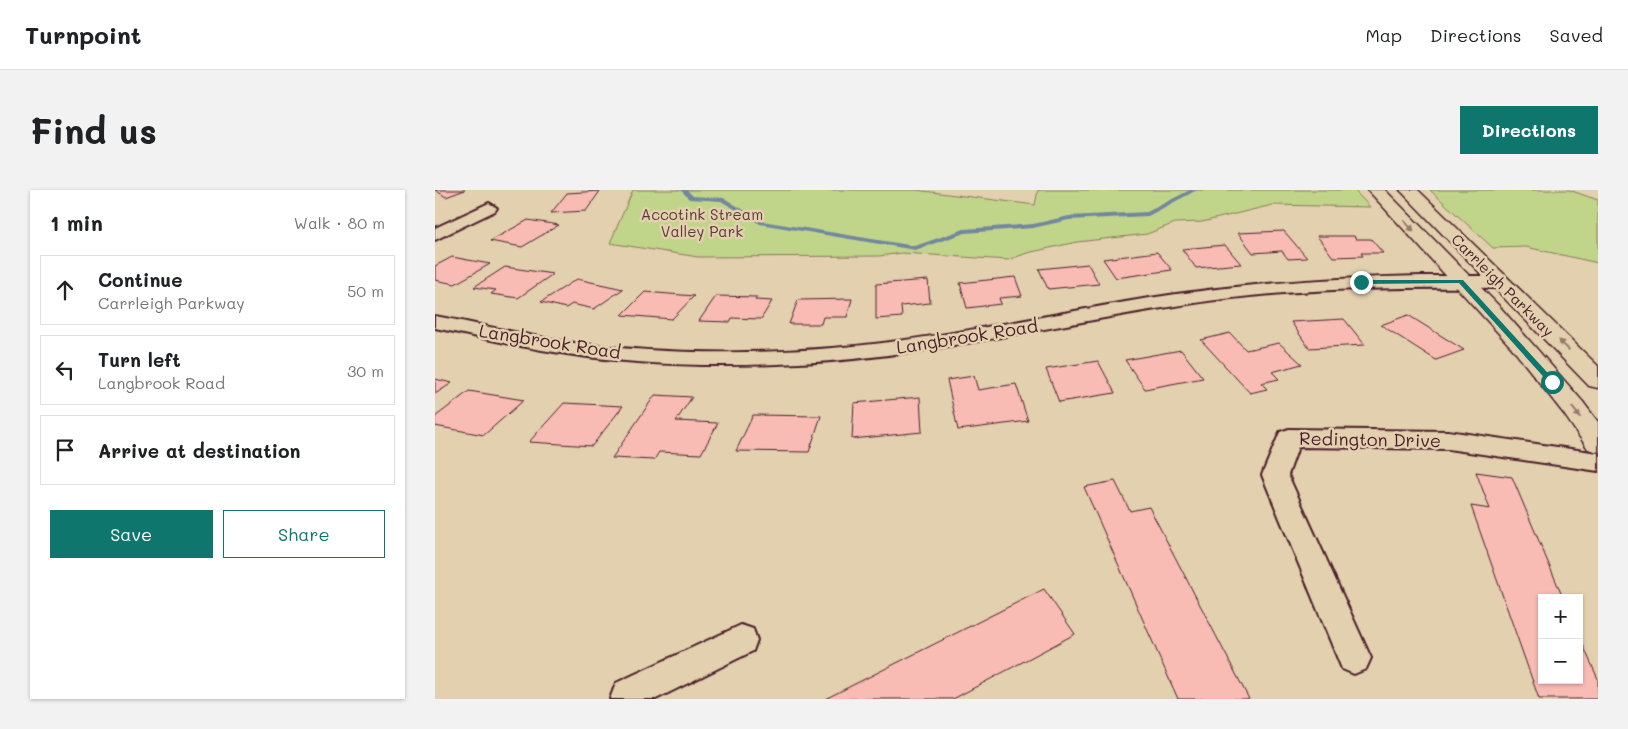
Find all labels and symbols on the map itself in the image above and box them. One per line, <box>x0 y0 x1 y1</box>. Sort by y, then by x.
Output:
park label: Accotink Stream Valley Park <box>641 204 763 241</box>
one-way arrow <box>1403 219 1415 231</box>
street label: Carrleigh Parkway <box>1447 229 1559 341</box>
route end <box>1350 271 1373 294</box>
street label: Langbrook Road <box>894 313 1040 359</box>
street label: Langbrook Road <box>477 318 623 364</box>
one-way arrow <box>1559 339 1571 351</box>
route start <box>1541 371 1564 394</box>
one-way arrow <box>1571 405 1582 418</box>
street label: Redington Drive <box>1299 426 1441 452</box>

